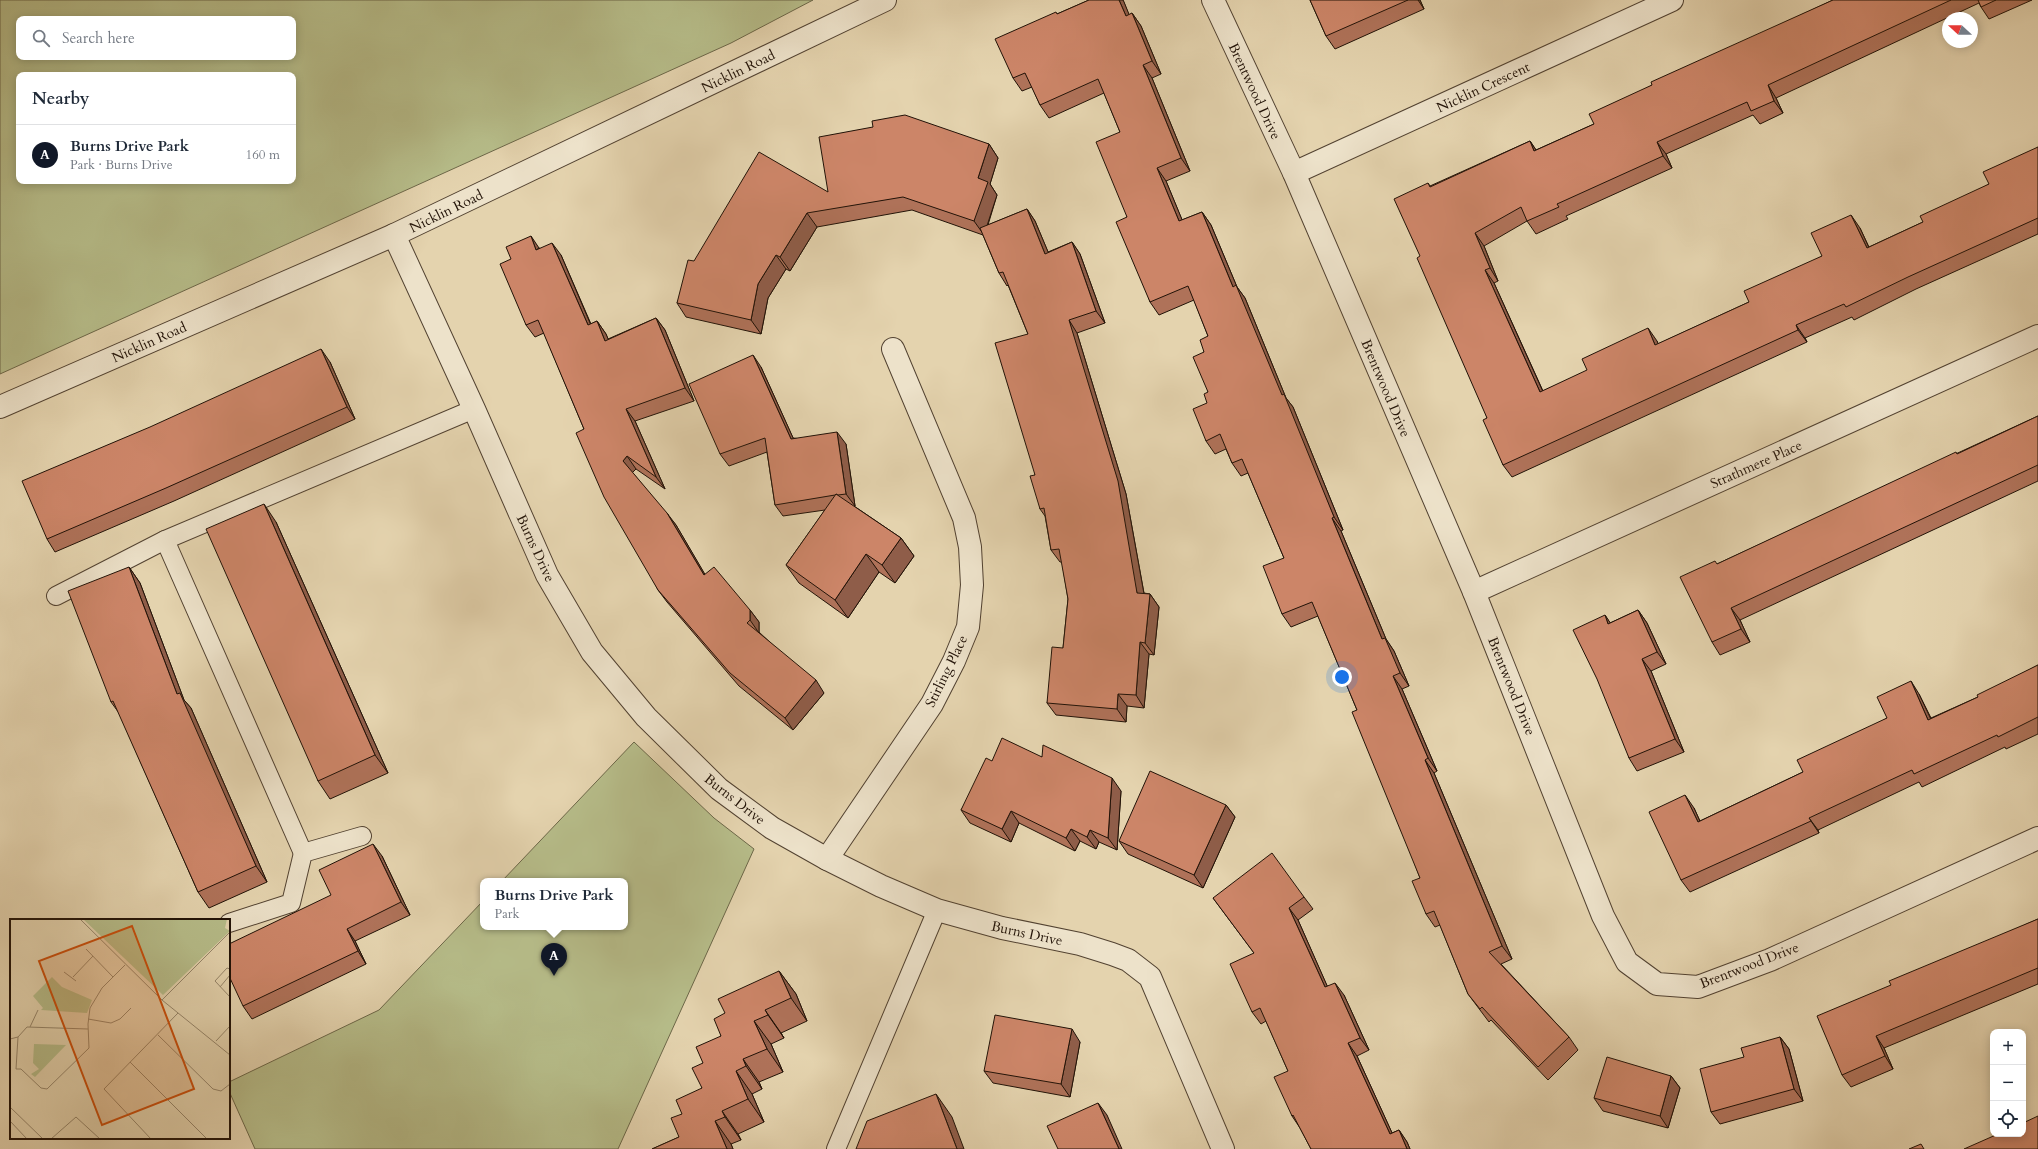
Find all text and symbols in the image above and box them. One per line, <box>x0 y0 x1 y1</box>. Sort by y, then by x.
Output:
north arrow <box>1942 12 1978 48</box>
search box <box>16 16 296 60</box>
icon: search <box>30 27 52 49</box>
text: Search here <box>62 28 135 48</box>
street label: Brentwood Drive <box>1224 40 1285 143</box>
street label: Nicklin Road <box>698 45 779 97</box>
street label: Nicklin Crescent <box>1433 57 1533 117</box>
text: Nearby <box>32 87 89 110</box>
text: Burns Drive Park <box>70 136 189 156</box>
text: A <box>40 146 50 164</box>
text: 160 m <box>246 146 280 164</box>
text: Park · Burns Drive <box>70 156 173 174</box>
street label: Nicklin Road <box>406 185 487 237</box>
street label: Nicklin Road <box>109 317 190 367</box>
street label: Brentwood Drive <box>1356 336 1415 440</box>
street label: Strathmere Place <box>1707 436 1805 493</box>
street label: Burns Drive <box>512 511 559 585</box>
street label: Stirling Place <box>921 632 972 711</box>
street label: Brentwood Drive <box>1483 634 1540 738</box>
your location <box>1332 667 1352 687</box>
street label: Burns Drive <box>700 770 769 829</box>
popup <box>480 878 628 930</box>
text: Burns Drive Park <box>494 885 614 905</box>
text: Park <box>494 905 520 923</box>
street label: Burns Drive <box>989 917 1064 950</box>
inset map <box>10 919 230 1139</box>
street label: Brentwood Drive <box>1697 938 1802 993</box>
pin: A <box>541 943 567 976</box>
map controls <box>1990 1029 2026 1137</box>
button: + <box>1990 1029 2026 1065</box>
button: − <box>1990 1065 2026 1101</box>
button: locate <box>1990 1101 2026 1137</box>

